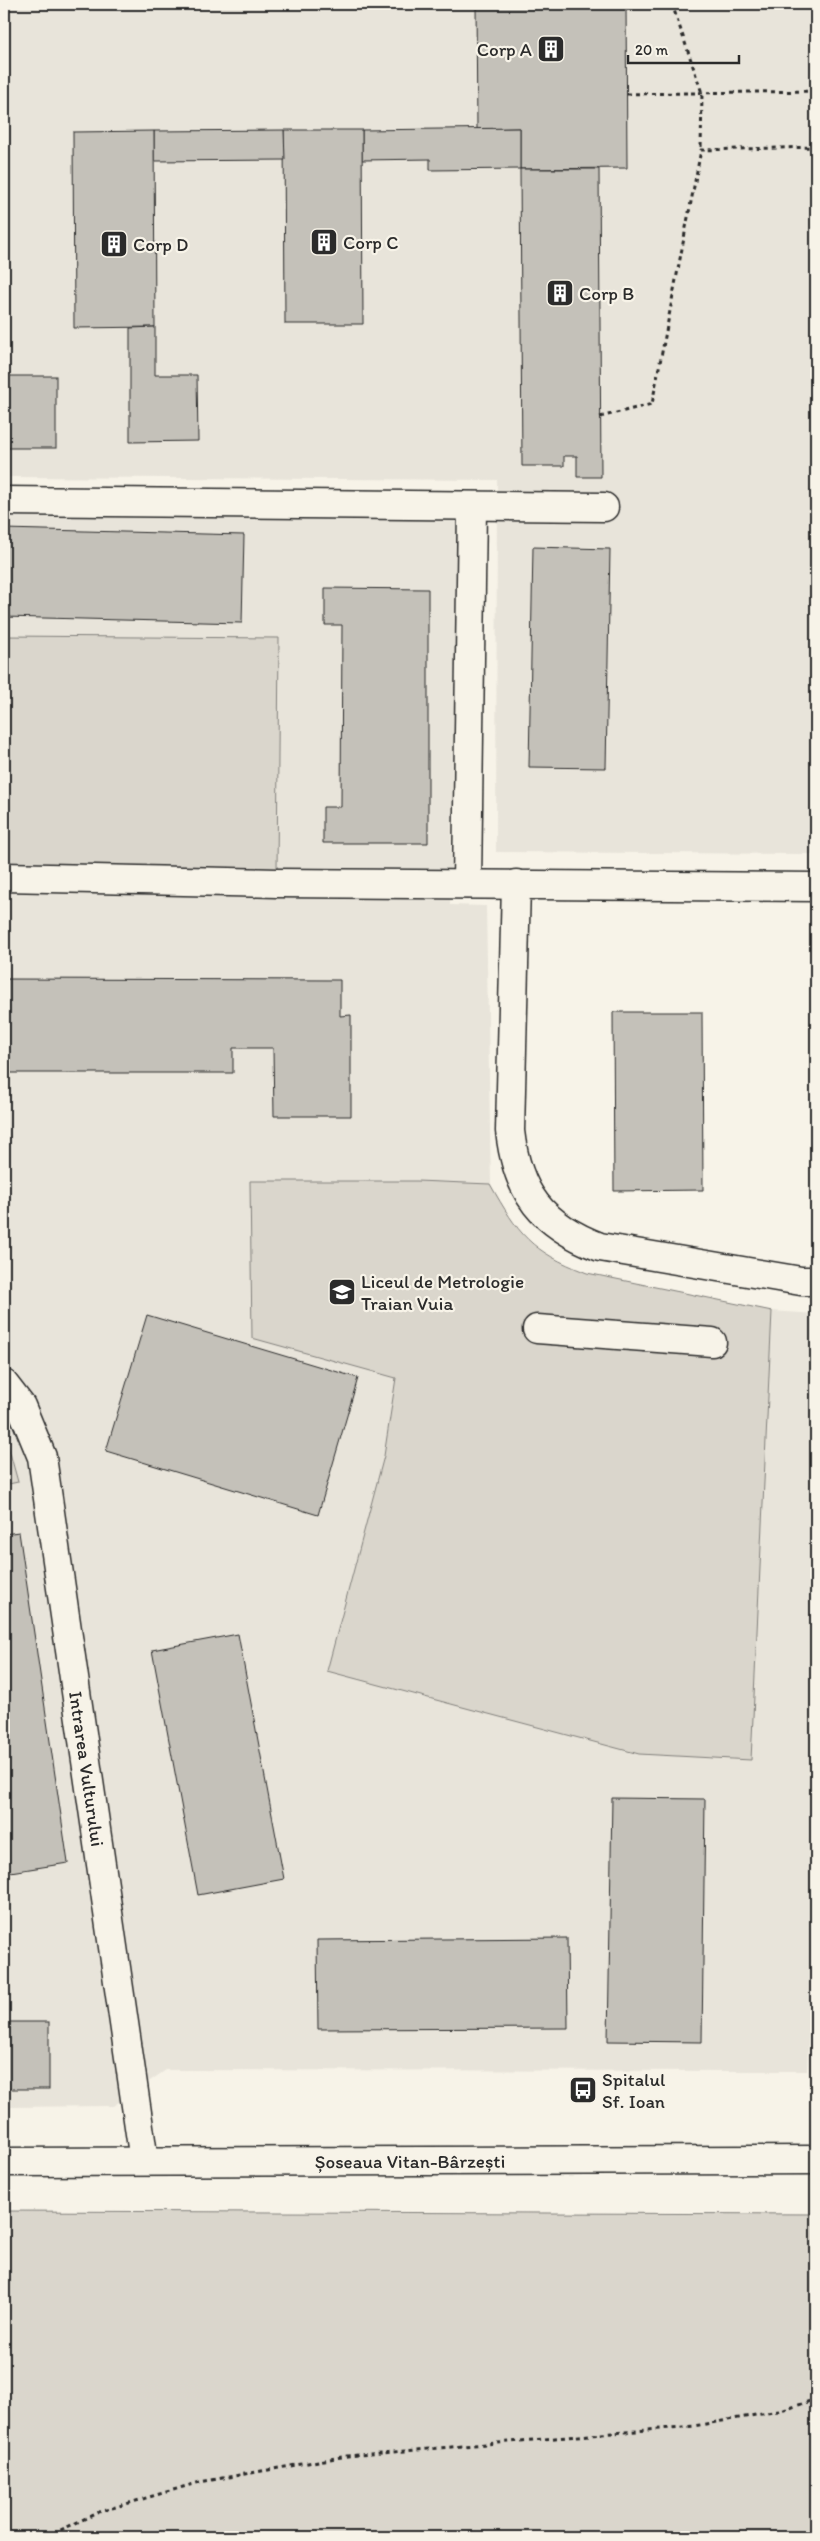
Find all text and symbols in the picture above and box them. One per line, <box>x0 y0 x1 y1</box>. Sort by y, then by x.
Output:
scale bar <box>628 32 739 64</box>
building icon: Corp A <box>536 34 566 64</box>
place label: Corp A <box>477 38 532 61</box>
text: 20 m <box>635 41 669 59</box>
building icon: Corp C <box>309 227 339 257</box>
building icon: Corp D <box>99 229 129 259</box>
place label: Corp C <box>343 231 398 254</box>
place label: Corp D <box>133 233 188 256</box>
building icon: Corp B <box>545 278 575 308</box>
place label: Corp B <box>579 282 634 305</box>
place label: Liceul de Metrologie Traian Vuia <box>361 1270 524 1315</box>
school or university icon: Liceul de Metrologie Traian Vuia <box>327 1277 357 1307</box>
street label: Intrarea Vulturului <box>64 1690 109 1848</box>
place label: Spitalul Sf. Ioan <box>602 2068 666 2113</box>
bus stop icon: Spitalul Sf. Ioan <box>568 2075 598 2105</box>
street label: Șoseaua Vitan-Bârzești <box>315 2150 505 2173</box>

